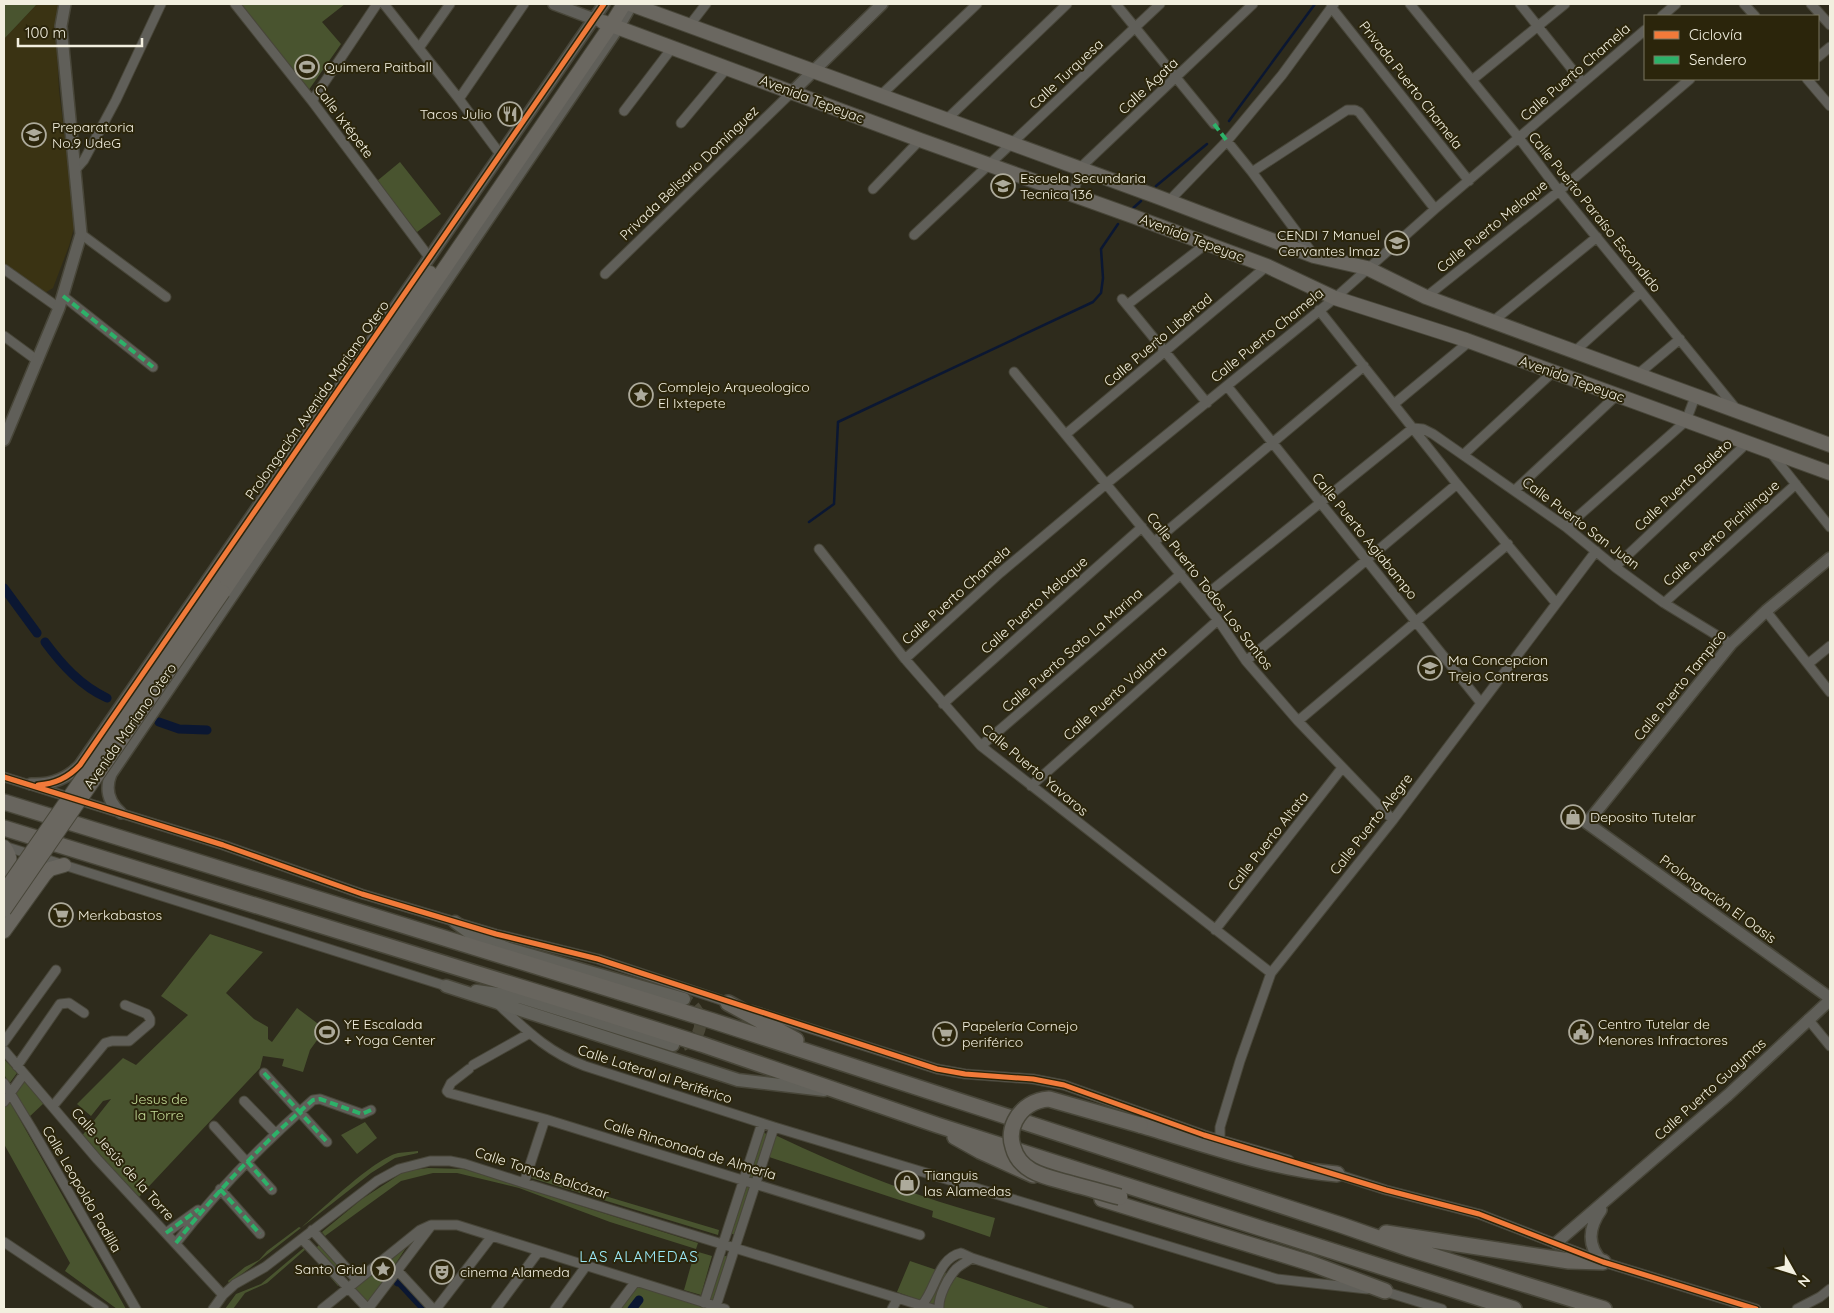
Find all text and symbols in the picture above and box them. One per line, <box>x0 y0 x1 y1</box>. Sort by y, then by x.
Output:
scale bar <box>18 15 141 47</box>
legend <box>1644 15 1819 80</box>
street label: Privada Puerto Chamela <box>1355 17 1467 153</box>
street label: Calle Puerto Chamela <box>1516 19 1634 125</box>
text: 100 m <box>25 23 66 42</box>
text: Ciclovía <box>1689 25 1742 44</box>
street label: Calle Turquesa <box>1025 35 1107 113</box>
text: Sendero <box>1689 50 1747 69</box>
sports icon: Quimera Paitball <box>294 54 320 80</box>
street label: Calle Ágata <box>1114 54 1182 118</box>
place label: Quimera Paitball <box>324 58 432 76</box>
street label: Avenida Tepeyac <box>757 71 867 127</box>
street label: Calle Ixtépete <box>310 80 378 162</box>
restaurant icon: Tacos Julio <box>497 101 523 127</box>
street label: Privada Belisario Domínguez <box>616 102 762 244</box>
place label: Tacos Julio <box>420 105 492 123</box>
place label: Preparatoria No.9 UdeG <box>52 118 134 152</box>
school or university icon: Preparatoria No.9 UdeG <box>21 122 47 148</box>
street label: Calle Puerto Paraíso Escondido <box>1525 128 1665 296</box>
place label: Escuela Secundaria Tecnica 136 <box>1020 169 1146 203</box>
school or university icon: Escuela Secundaria Tecnica 136 <box>990 173 1016 199</box>
street label: Calle Puerto Melaque <box>1433 176 1551 276</box>
street label: Avenida Tepeyac <box>1137 210 1247 266</box>
place label: CENDI 7 Manuel Cervantes Imaz <box>1277 226 1380 260</box>
school or university icon: CENDI 7 Manuel Cervantes Imaz <box>1384 230 1410 256</box>
street label: Calle Puerto Chamela <box>1207 284 1327 386</box>
street label: Calle Puerto Libertad <box>1100 289 1216 391</box>
street label: Prolongación Avenida Mariano Otero <box>241 297 393 503</box>
street label: Avenida Tepeyac <box>1517 352 1627 406</box>
place label: Complejo Arqueologico El Ixtepete <box>658 378 810 412</box>
place icon: Complejo Arqueologico El Ixtepete <box>628 382 654 408</box>
street label: Calle Puerto Balleto <box>1630 435 1736 535</box>
street label: Calle Puerto Agiabampo <box>1308 469 1422 603</box>
street label: Calle Puerto San Juan <box>1518 473 1644 573</box>
street label: Calle Puerto Pichilingue <box>1659 476 1783 590</box>
street label: Calle Puerto Todos Los Santos <box>1143 509 1277 673</box>
street label: Calle Puerto Chamela <box>898 541 1014 649</box>
street label: Calle Puerto Melaque <box>977 552 1091 658</box>
street label: Calle Puerto Soto La Marina <box>998 584 1146 716</box>
street label: Calle Puerto Tampico <box>1630 626 1730 744</box>
street label: Calle Puerto Vallarta <box>1059 642 1171 744</box>
place label: Ma Concepcion Trejo Contreras <box>1448 651 1548 685</box>
school or university icon: Ma Concepcion Trejo Contreras <box>1417 655 1443 681</box>
street label: Avenida Mariano Otero <box>80 659 180 793</box>
street label: Calle Puerto Yavaros <box>978 720 1092 820</box>
street label: Calle Puerto Alegre <box>1326 770 1416 878</box>
street label: Calle Puerto Altata <box>1224 788 1312 894</box>
shop icon: Deposito Tutelar <box>1560 804 1586 830</box>
place label: Deposito Tutelar <box>1590 808 1697 826</box>
street label: Prolongación El Oasis <box>1656 851 1780 947</box>
supermarket icon: Merkabastos <box>48 902 74 928</box>
place label: Merkabastos <box>78 906 162 924</box>
place label: YE Escalada + Yoga Center <box>344 1015 436 1049</box>
place label: Centro Tutelar de Menores Infractores <box>1598 1015 1728 1049</box>
place label: Papelería Cornejo periférico <box>962 1017 1078 1051</box>
sports icon: YE Escalada + Yoga Center <box>314 1019 340 1045</box>
public building icon: Centro Tutelar de Menores Infractores <box>1568 1019 1594 1045</box>
supermarket icon: Papelería Cornejo periférico <box>932 1021 958 1047</box>
street label: Calle Puerto Guaymas <box>1650 1034 1770 1144</box>
street label: Calle Lateral al Periférico <box>575 1040 735 1108</box>
park label: Jesus de la Torre <box>130 1090 188 1124</box>
street label: Calle Jesús de la Torre <box>68 1104 179 1224</box>
street label: Calle Rinconada de Almería <box>602 1114 778 1184</box>
street label: Calle Leopoldo Padilla <box>38 1122 126 1256</box>
street label: Calle Tomás Balcázar <box>473 1143 612 1203</box>
place label: Tianguis las Alamedas <box>924 1166 1011 1200</box>
shop icon: Tianguis las Alamedas <box>894 1170 920 1196</box>
district label: LAS ALAMEDAS <box>579 1247 699 1266</box>
north arrow <box>1769 1248 1819 1298</box>
place icon: Santo Grial <box>370 1256 396 1282</box>
theatre icon: cinema Alameda <box>429 1259 455 1285</box>
place label: Santo Grial <box>295 1260 366 1278</box>
place label: cinema Alameda <box>460 1263 570 1281</box>
text: N <box>1794 1272 1814 1291</box>

